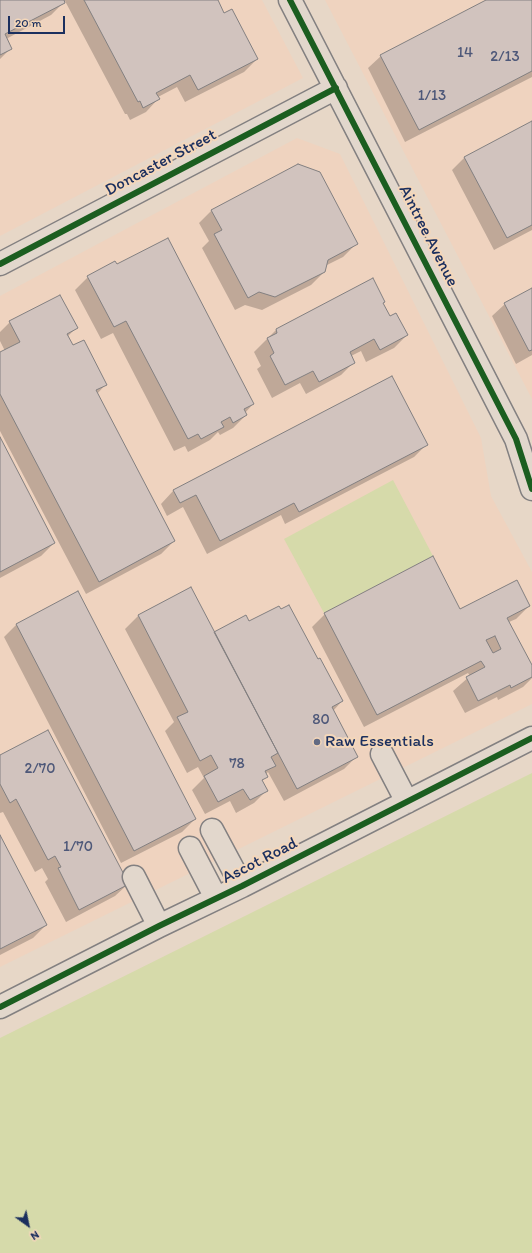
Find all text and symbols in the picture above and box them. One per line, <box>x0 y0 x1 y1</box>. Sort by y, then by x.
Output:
scale bar <box>10 8 67 34</box>
text: 20 m <box>15 16 42 30</box>
house number: 14 <box>457 44 473 62</box>
house number: 2/13 <box>490 48 520 66</box>
house number: 1/13 <box>418 87 446 105</box>
street label: Doncaster Street <box>102 125 220 201</box>
street label: Aintree Avenue <box>394 182 462 290</box>
house number: 80 <box>312 711 330 729</box>
place label: Raw Essentials <box>325 732 434 752</box>
marker: Raw Essentials <box>312 737 322 747</box>
house number: 78 <box>229 755 245 773</box>
house number: 2/70 <box>25 760 55 778</box>
street label: Ascot Road <box>219 833 301 889</box>
house number: 1/70 <box>63 838 93 856</box>
north arrow <box>8 1205 48 1245</box>
text: N <box>28 1228 41 1243</box>

